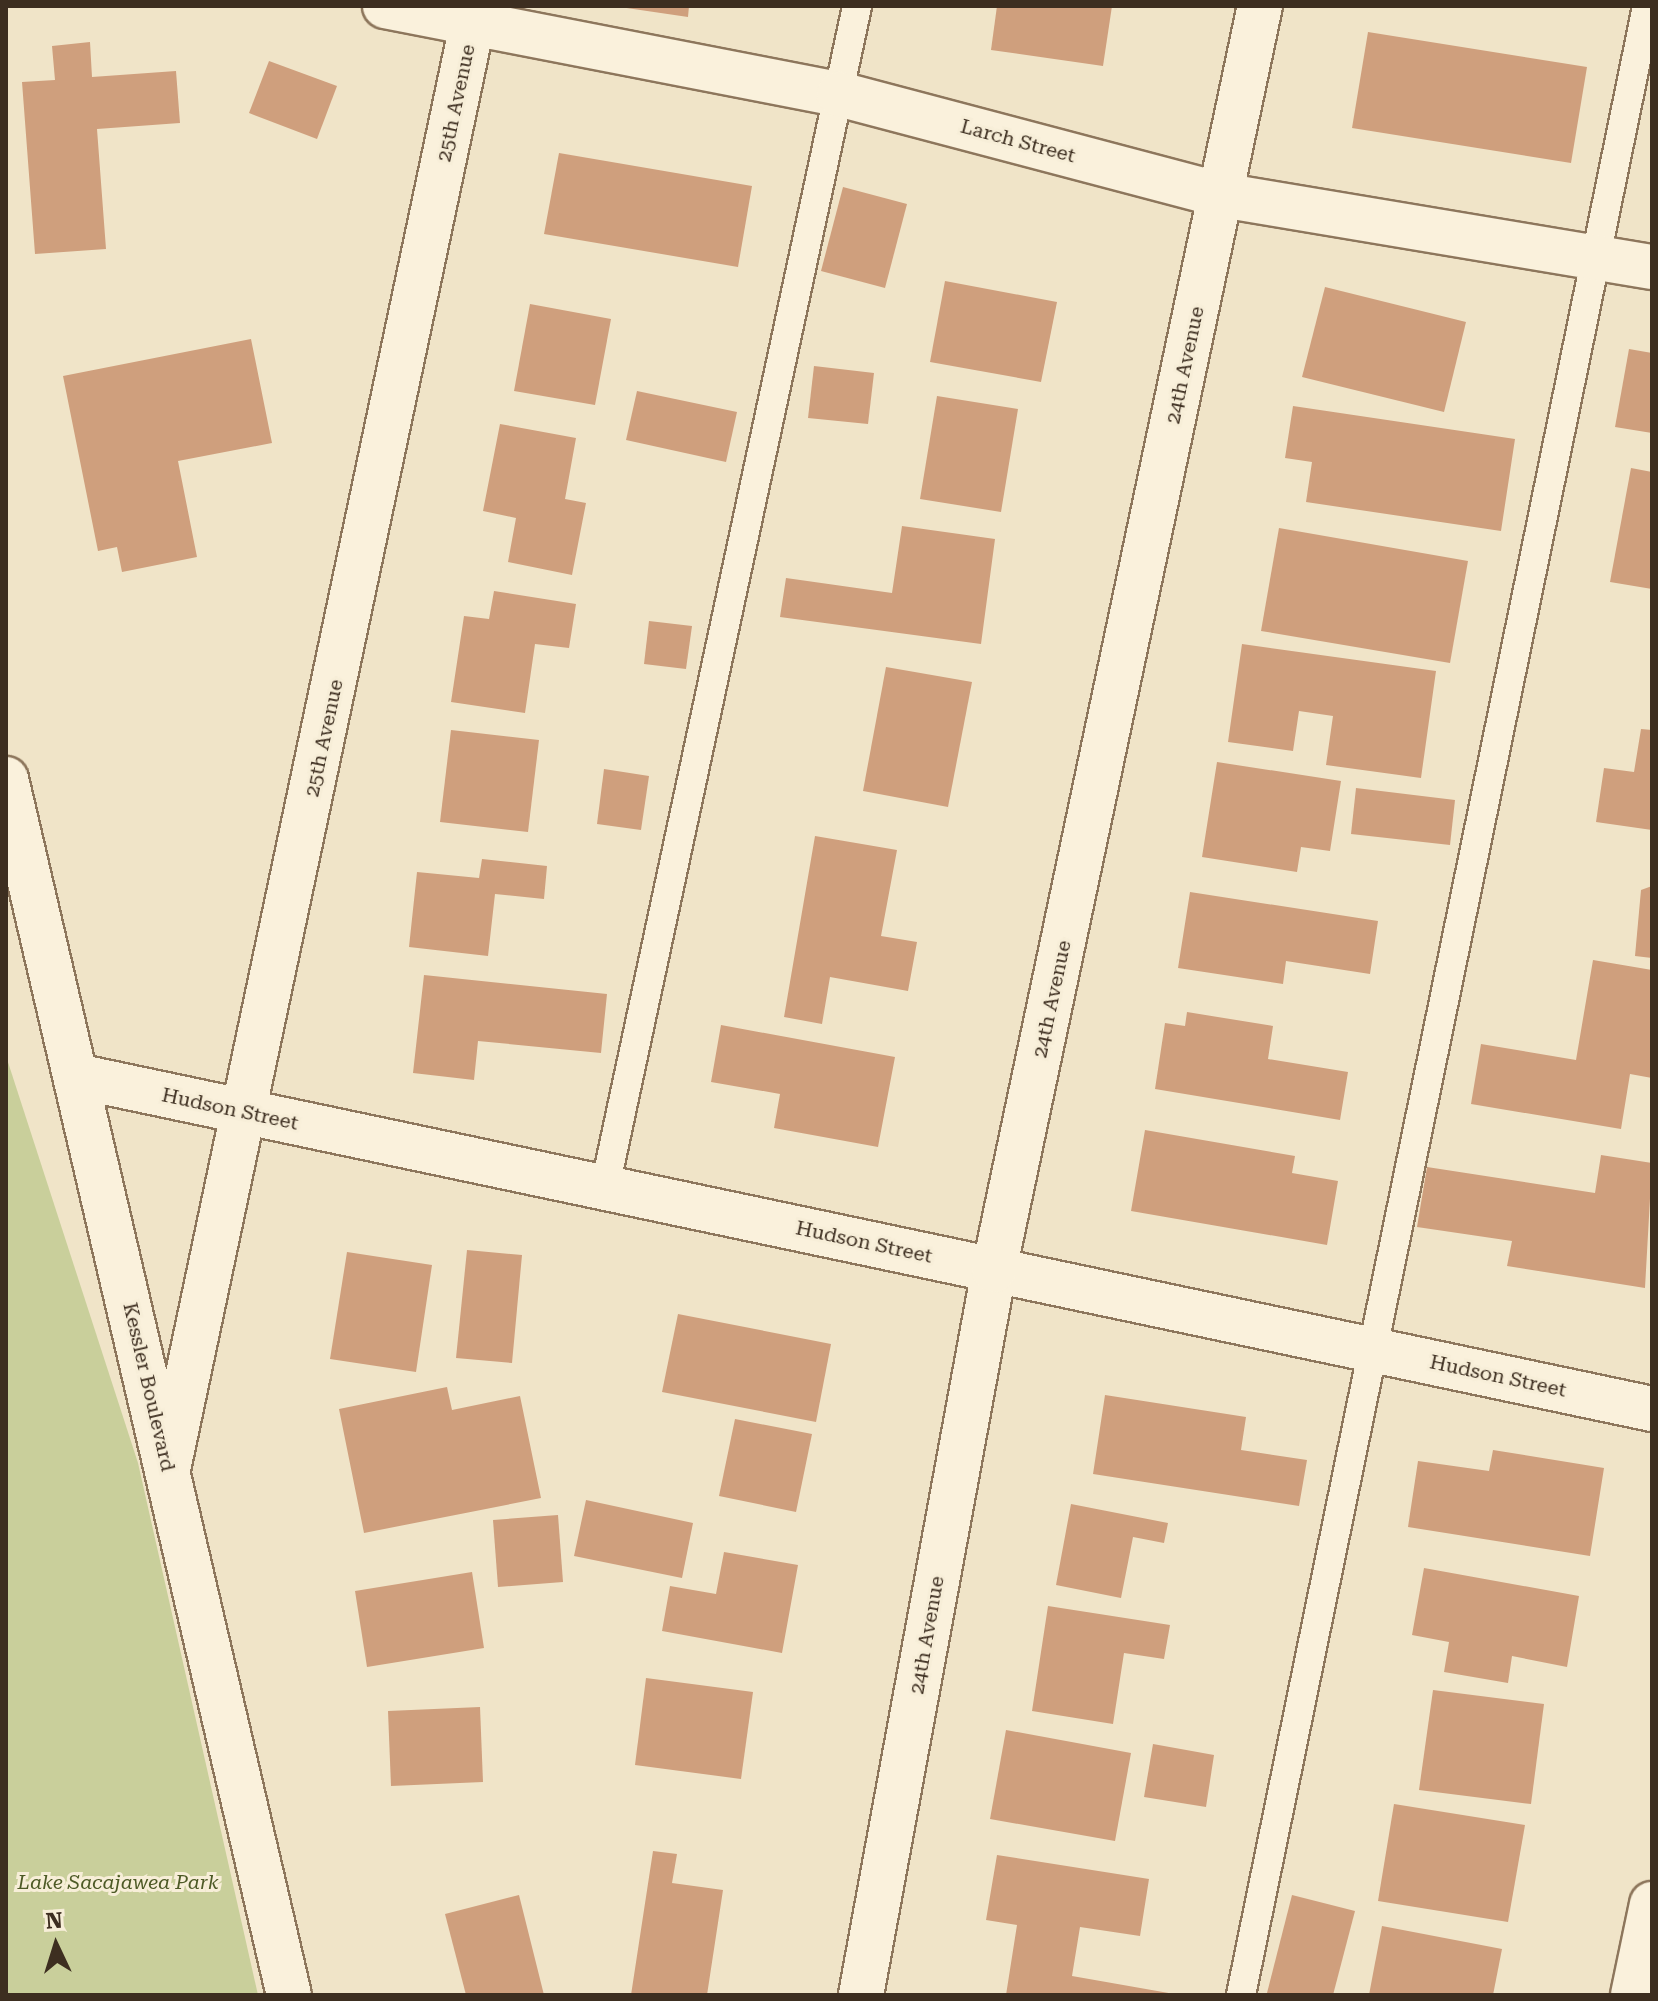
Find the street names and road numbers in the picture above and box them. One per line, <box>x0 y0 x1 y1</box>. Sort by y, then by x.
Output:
street label: 25th Avenue <box>432 42 480 164</box>
street label: Larch Street <box>958 114 1078 168</box>
street label: 24th Avenue <box>1161 304 1209 426</box>
street label: 25th Avenue <box>300 677 348 799</box>
street label: 24th Avenue <box>1028 938 1076 1060</box>
street label: Hudson Street <box>160 1083 300 1135</box>
street label: Hudson Street <box>794 1216 934 1268</box>
street label: Kessler Boulevard <box>118 1300 180 1474</box>
street label: Hudson Street <box>1428 1350 1568 1402</box>
street label: 24th Avenue <box>905 1574 949 1696</box>

